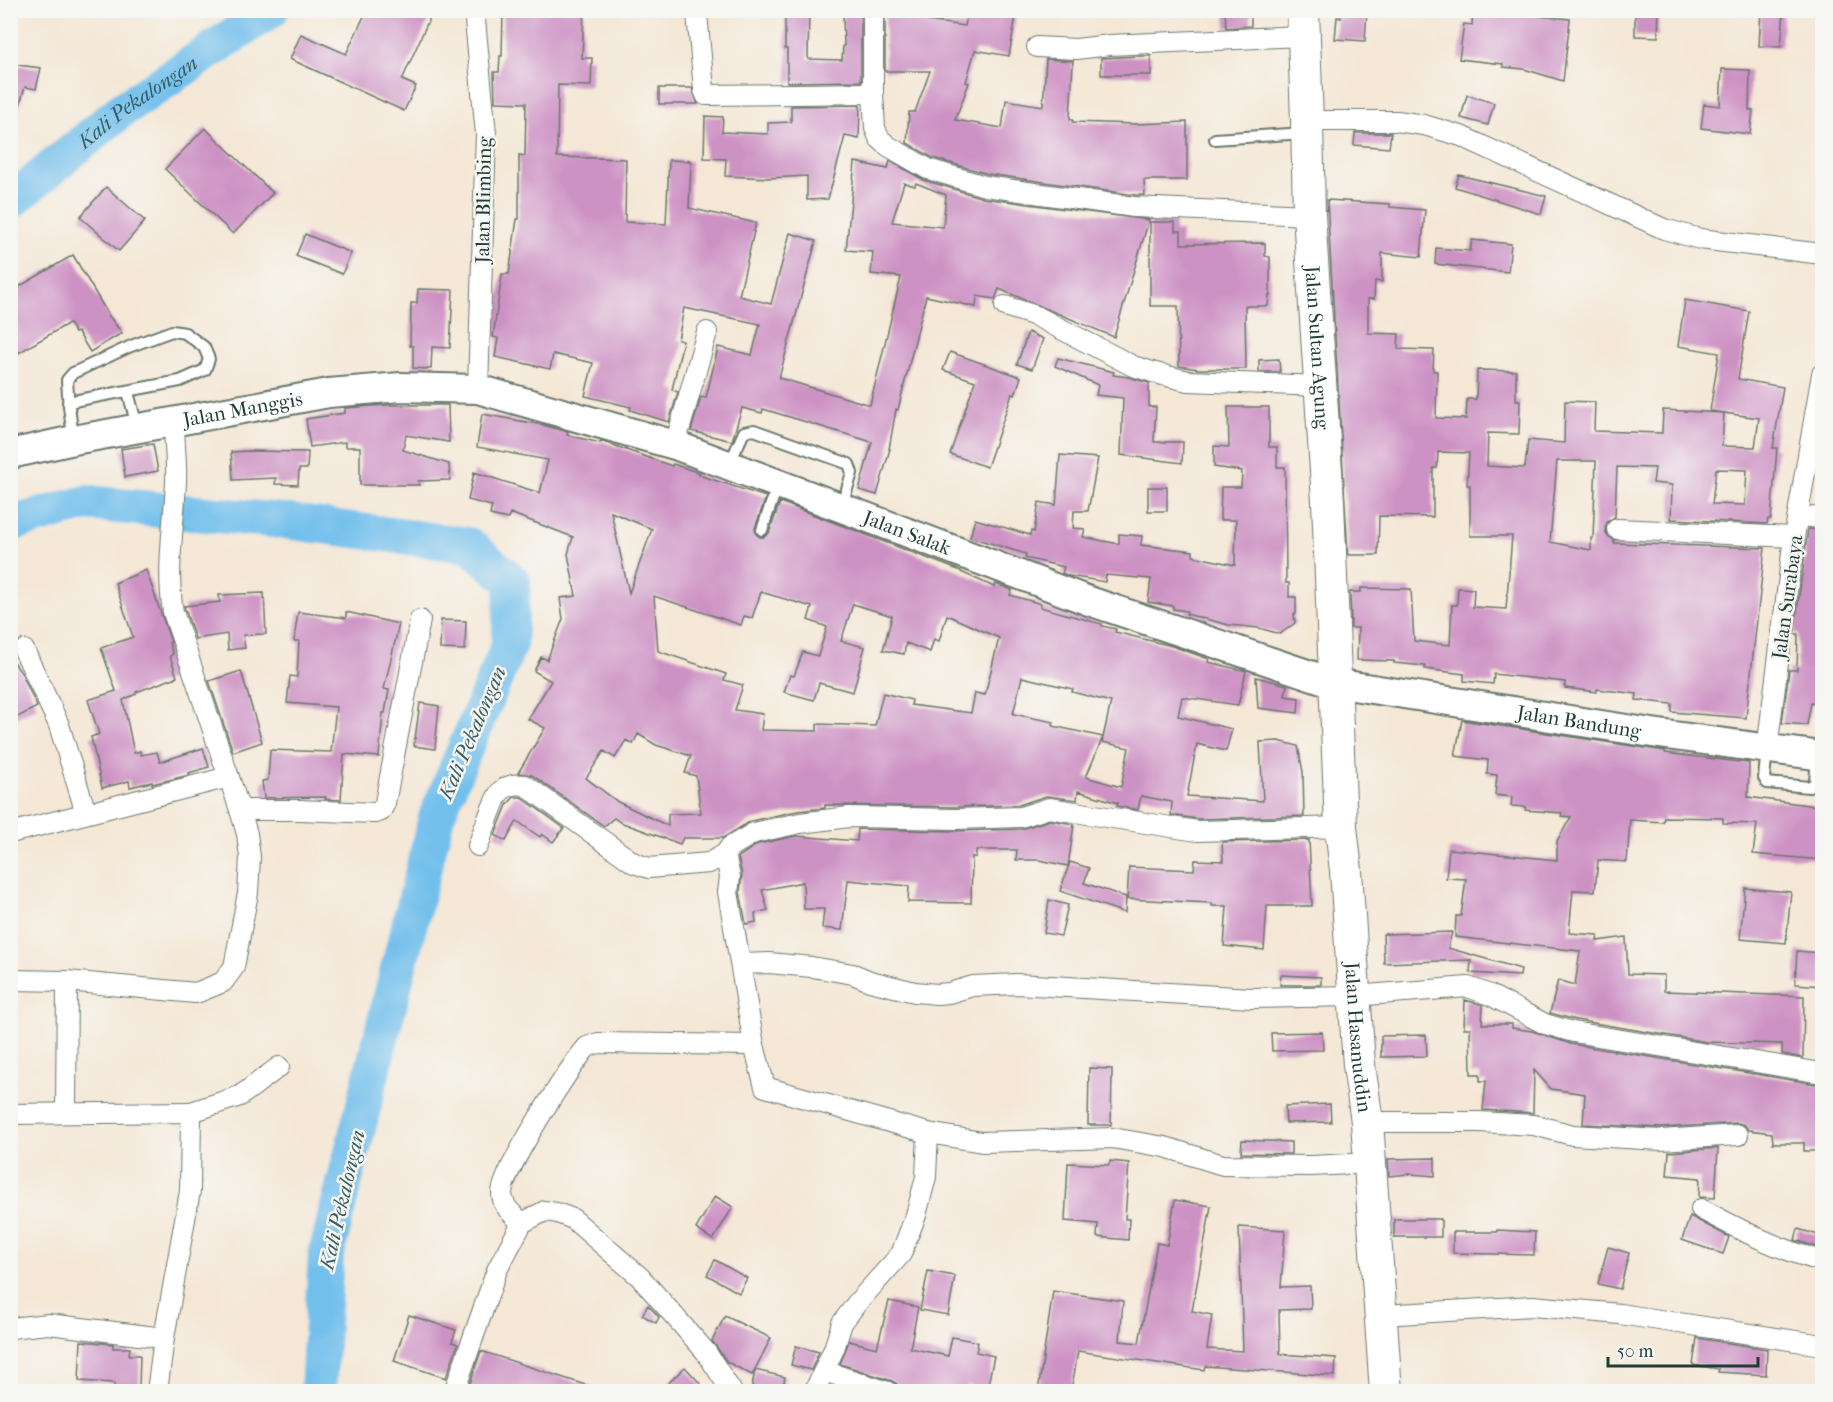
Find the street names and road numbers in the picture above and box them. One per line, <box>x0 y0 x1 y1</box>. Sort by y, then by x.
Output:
street label: Jalan Blimbing <box>471 136 496 265</box>
street label: Jalan Sultan Agung <box>1300 263 1334 431</box>
street label: Jalan Manggis <box>179 387 304 432</box>
street label: Jalan Salak <box>858 505 955 560</box>
street label: Jalan Surabaya <box>1767 533 1808 663</box>
street label: Jalan Bandung <box>1514 701 1643 743</box>
street label: Jalan Hasanuddin <box>1340 959 1377 1114</box>

